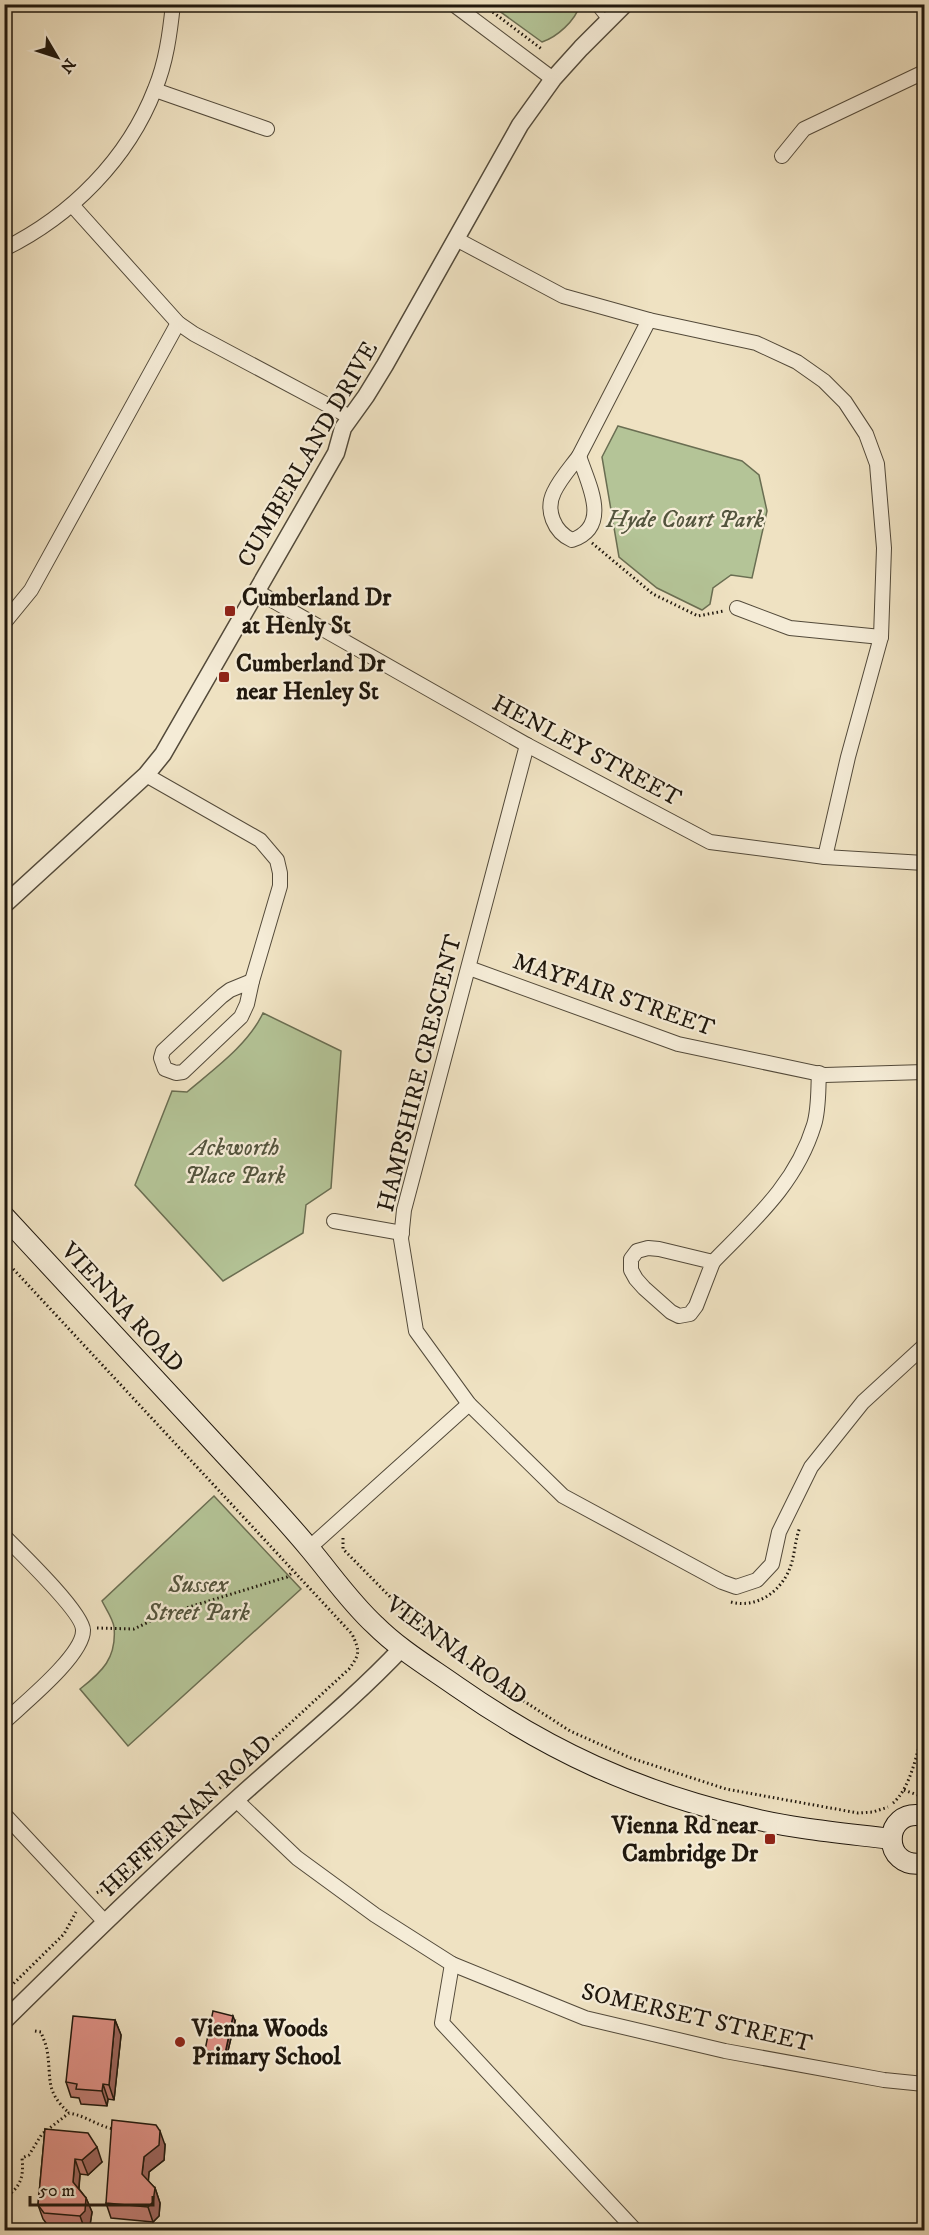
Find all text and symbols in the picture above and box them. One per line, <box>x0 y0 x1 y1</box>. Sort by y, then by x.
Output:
north arrow <box>27 27 87 87</box>
text: N <box>56 54 80 77</box>
street label: CUMBERLAND DRIVE <box>231 336 385 573</box>
park label: Hyde Court Park <box>605 505 764 535</box>
place label: Cumberland Dr at Henly St <box>242 583 392 641</box>
marker: Cumberland Dr at Henly St <box>223 604 237 618</box>
place label: Cumberland Dr near Henley St <box>236 649 386 707</box>
marker: Cumberland Dr near Henley St <box>217 670 231 684</box>
street label: HENLEY STREET <box>487 688 686 813</box>
street label: HAMPSHIRE CRESCENT <box>371 932 469 1215</box>
street label: MAYFAIR STREET <box>509 946 718 1044</box>
park label: Ackworth Place Park <box>184 1133 286 1191</box>
street label: VIENNA ROAD <box>54 1236 190 1379</box>
park label: Sussex Street Park <box>145 1570 250 1628</box>
street label: VIENNA ROAD <box>379 1589 533 1712</box>
street label: HEFFERNAN ROAD <box>94 1728 279 1903</box>
place label: Vienna Rd near Cambridge Dr <box>611 1811 759 1869</box>
marker: Vienna Rd near Cambridge Dr <box>763 1832 777 1846</box>
street label: SOMERSET STREET <box>578 1977 815 2059</box>
place label: Vienna Woods Primary School <box>191 2014 341 2072</box>
marker: Vienna Woods Primary School <box>173 2035 187 2049</box>
scale bar <box>30 2169 153 2207</box>
text: 50 m <box>39 2180 75 2202</box>

